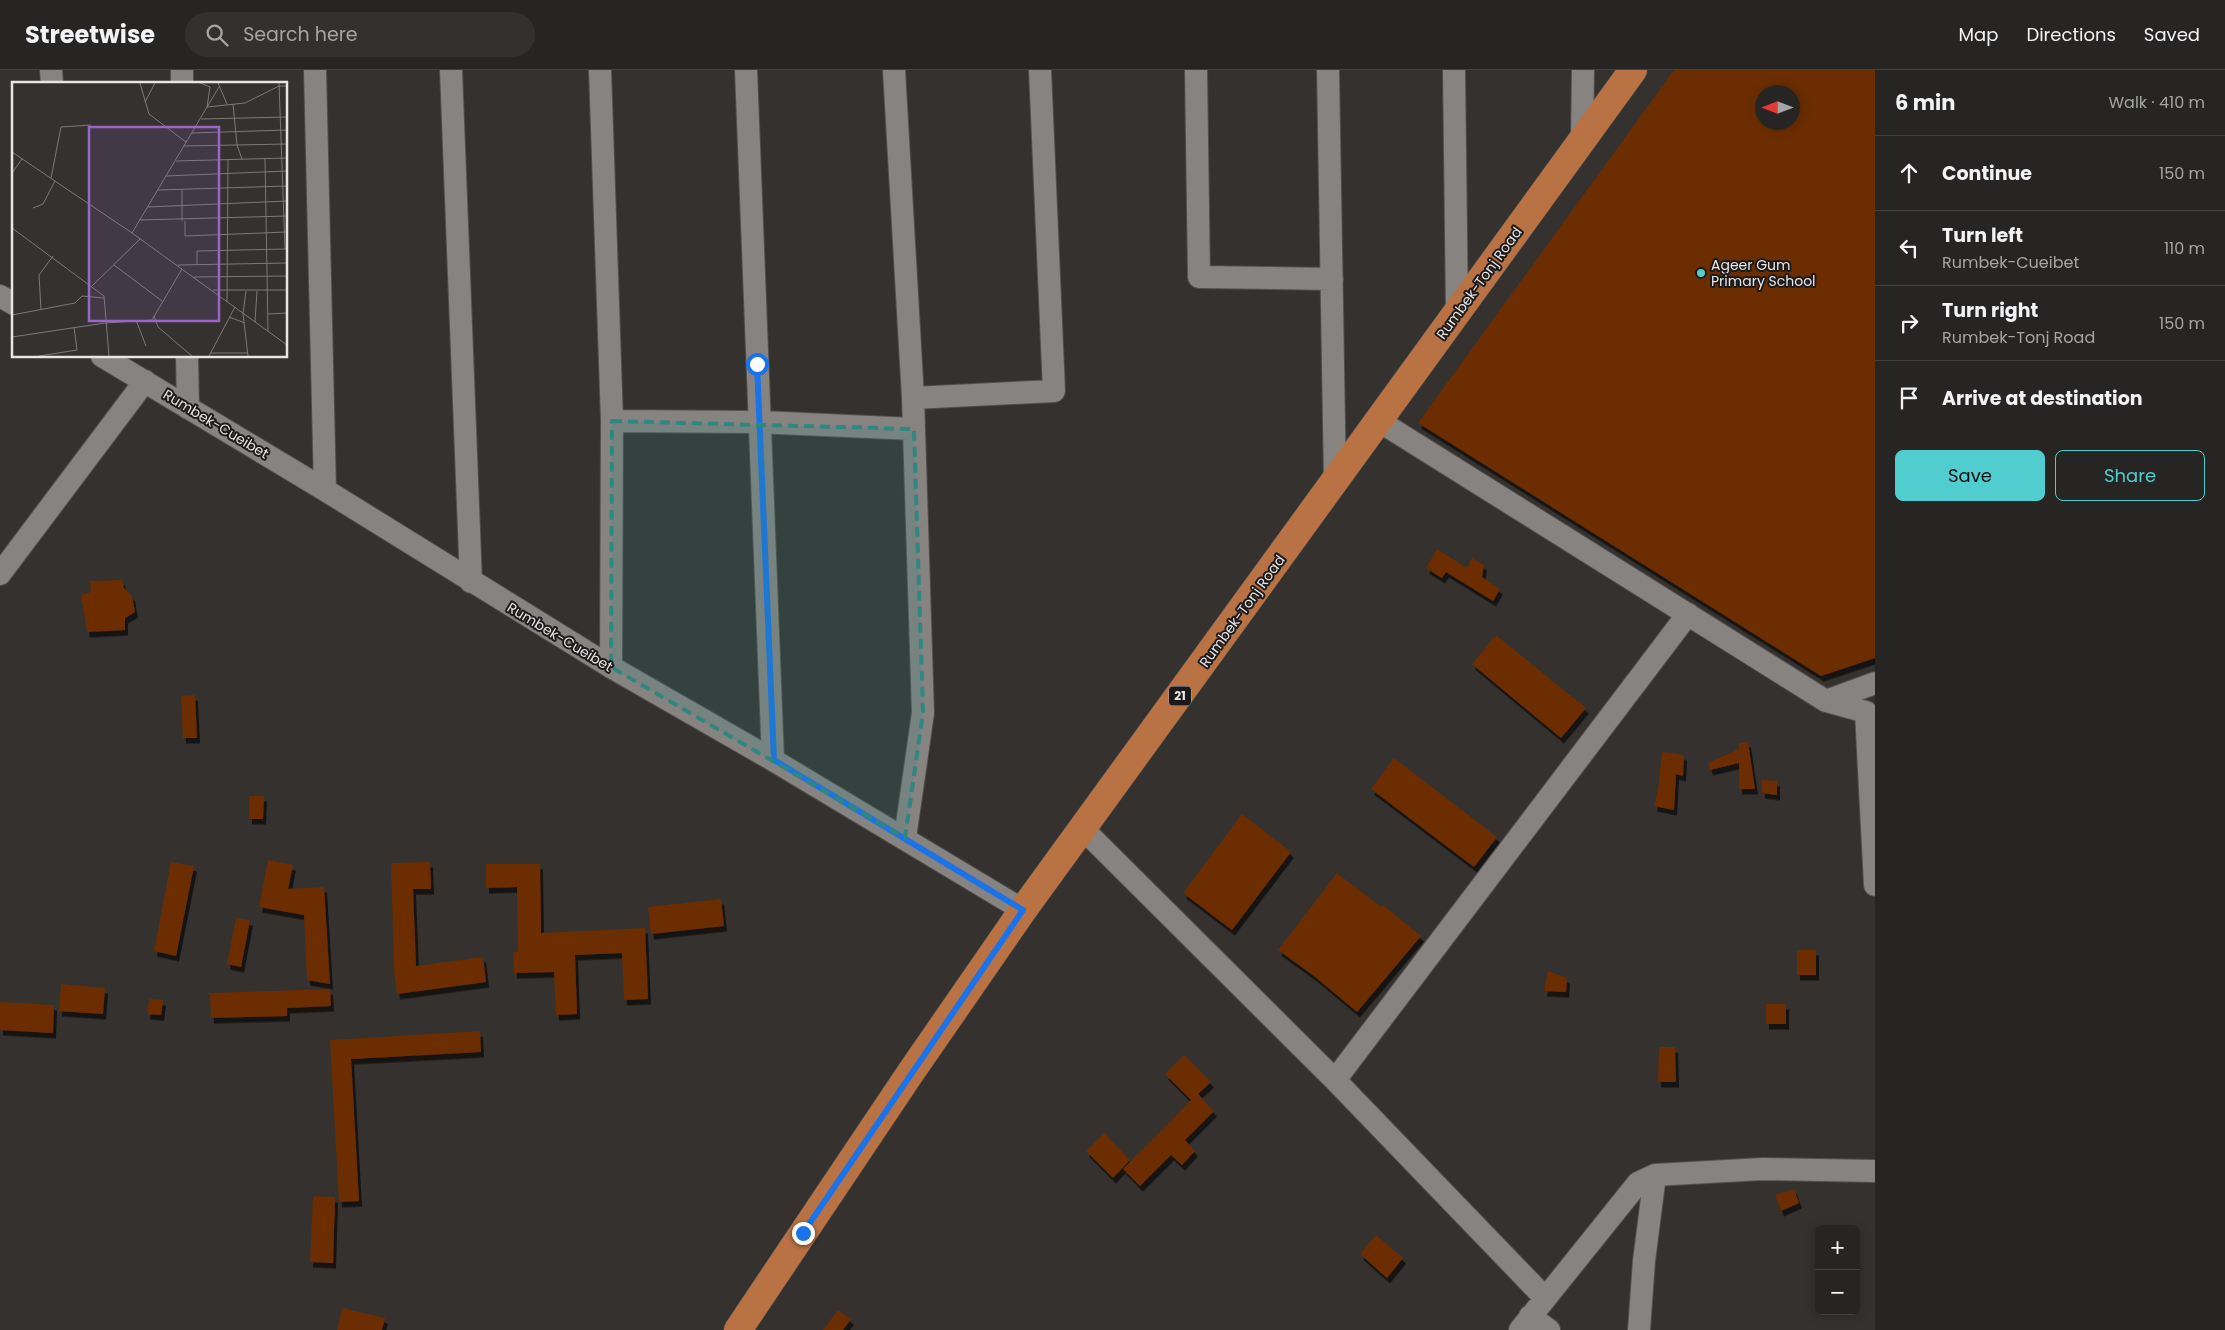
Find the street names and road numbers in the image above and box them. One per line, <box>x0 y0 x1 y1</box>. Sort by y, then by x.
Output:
street label: Rumbek-Tonj Road <box>1432 223 1526 343</box>
street label: Rumbek-Cueibet <box>159 385 273 463</box>
street label: Rumbek-Tonj Road <box>1195 551 1289 671</box>
street label: Rumbek-Cueibet <box>503 598 617 676</box>
road number: 21 <box>1169 686 1191 706</box>

